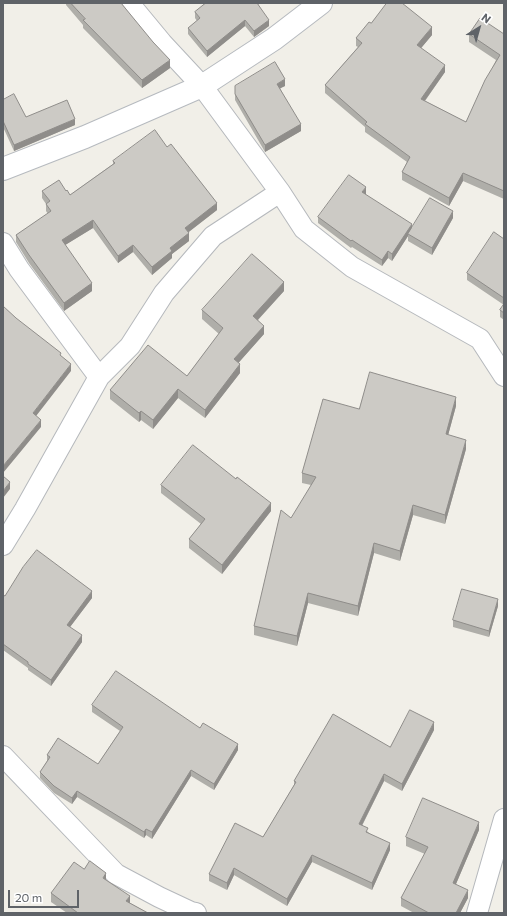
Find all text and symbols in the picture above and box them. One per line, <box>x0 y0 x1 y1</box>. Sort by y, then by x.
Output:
north arrow <box>459 8 499 48</box>
text: N <box>479 10 494 26</box>
scale bar <box>10 882 81 908</box>
text: 20 m <box>15 890 42 904</box>

